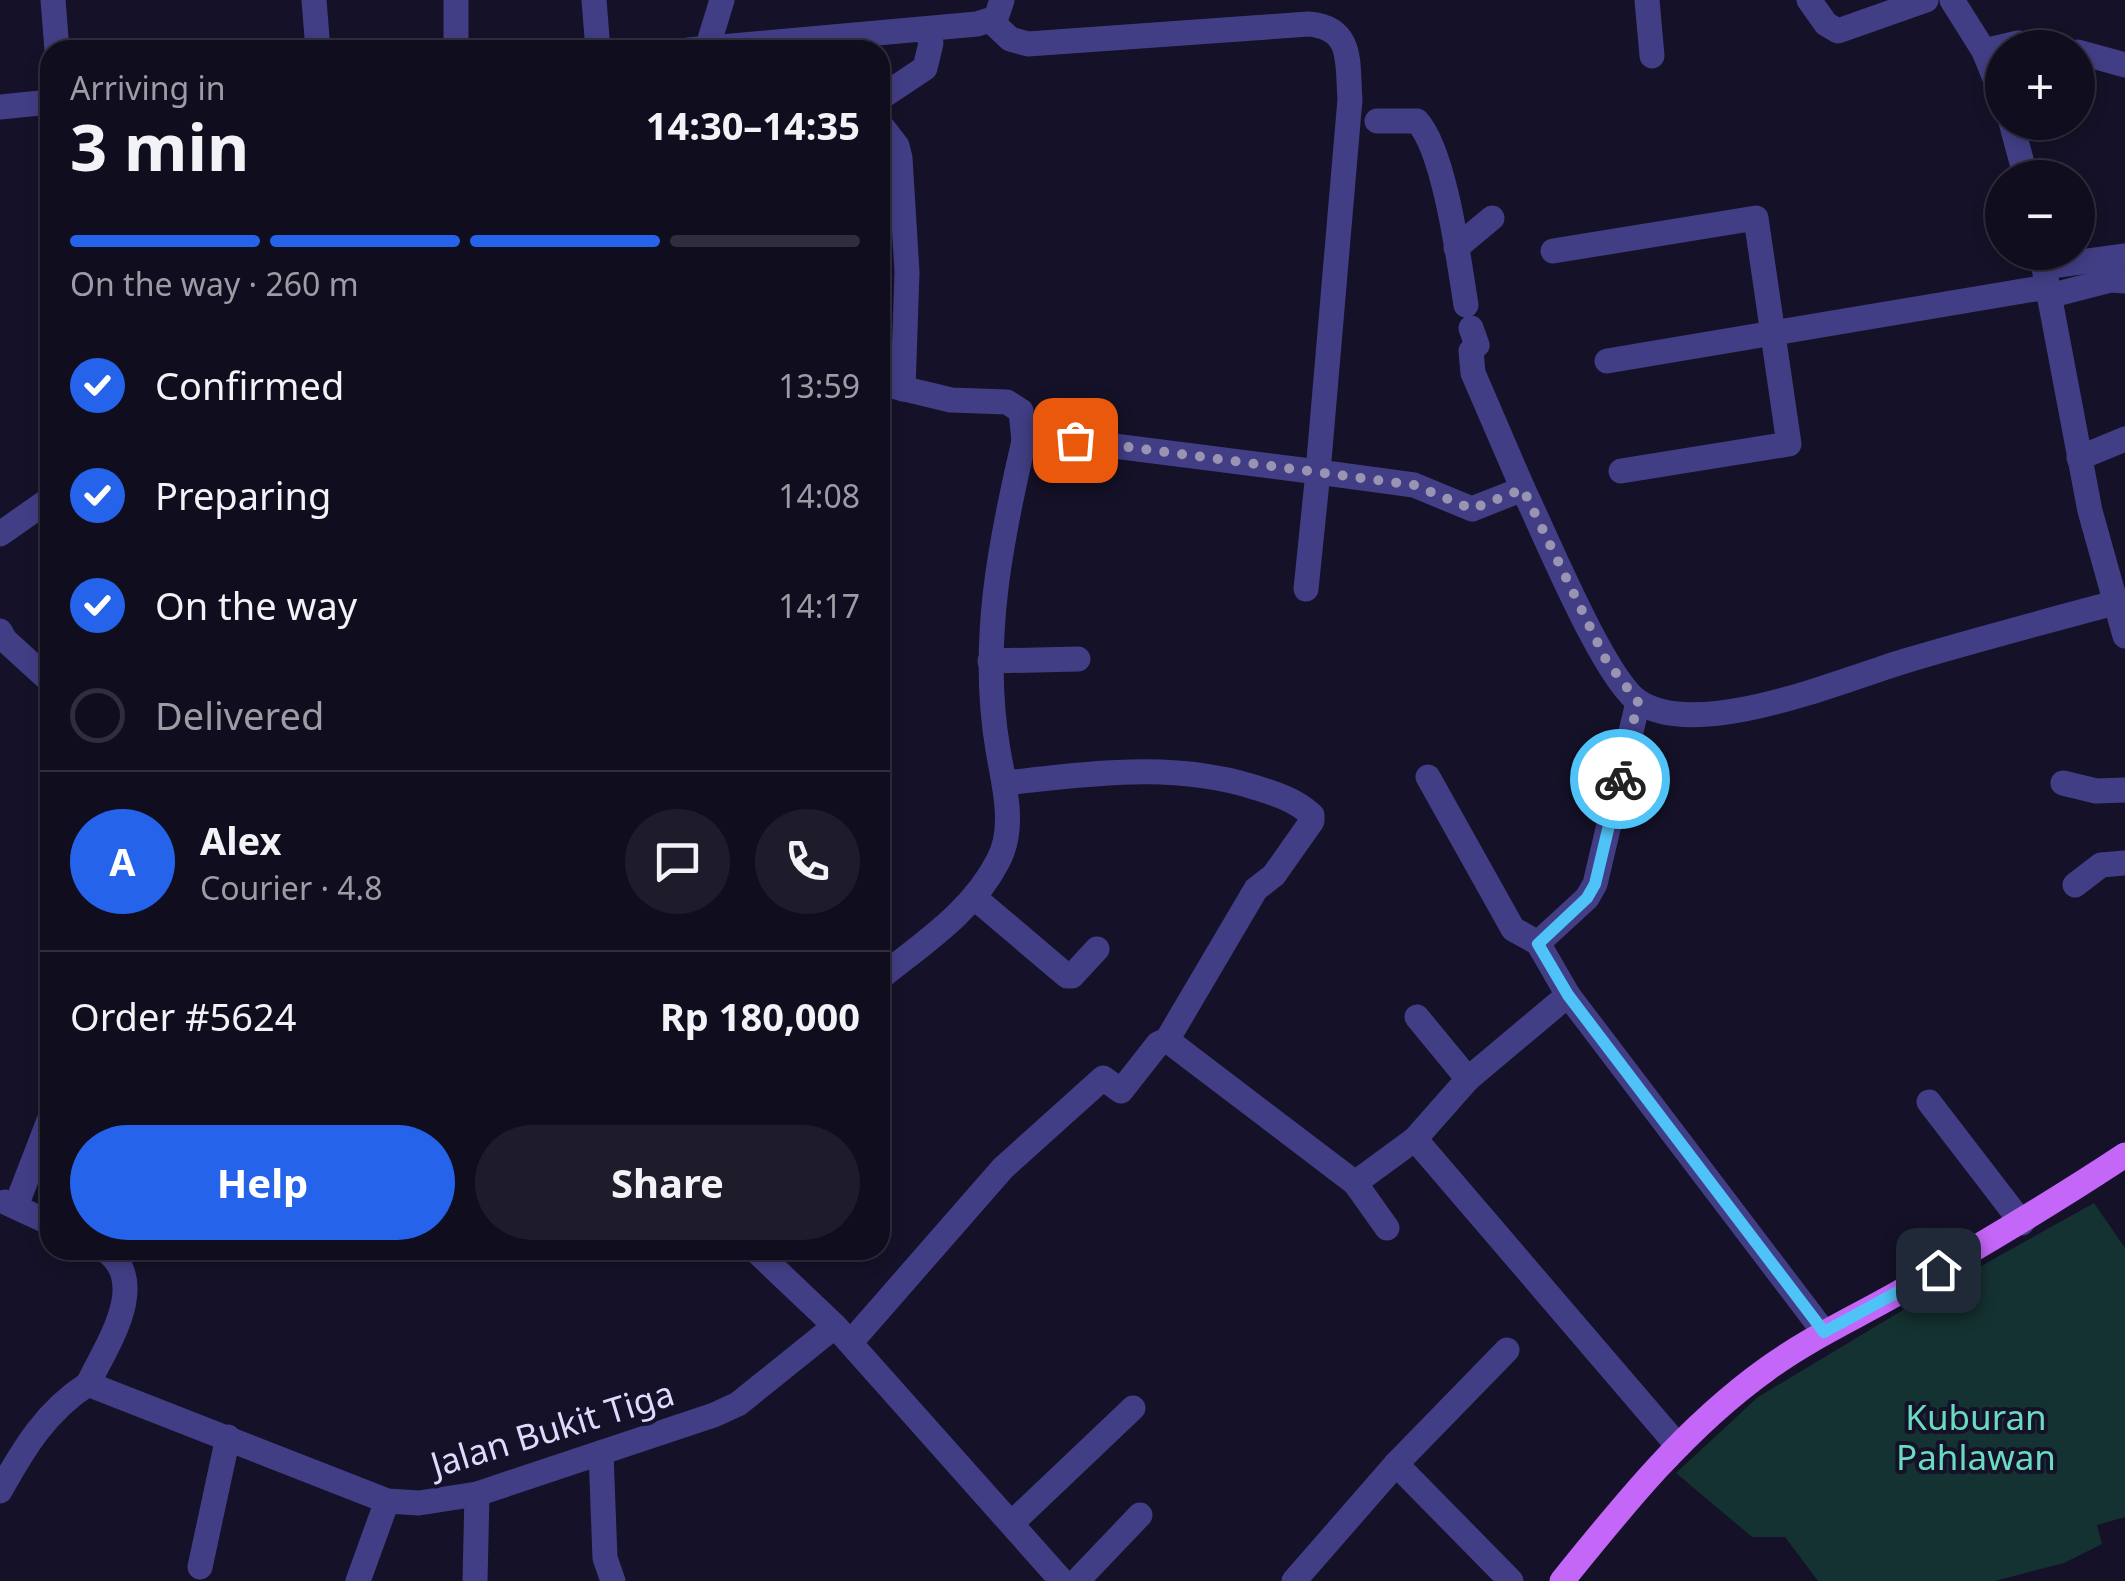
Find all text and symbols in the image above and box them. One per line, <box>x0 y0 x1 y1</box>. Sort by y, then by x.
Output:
map controls <box>1985 30 2095 270</box>
button: + <box>1985 30 2095 140</box>
text: Arriving in <box>70 66 225 109</box>
text: 14:30–14:35 <box>646 99 860 151</box>
text: 3 min <box>70 102 249 190</box>
button: − <box>1985 160 2095 270</box>
text: On the way · 260 m <box>70 262 359 305</box>
icon: check <box>70 358 125 413</box>
text: Confirmed <box>155 359 344 411</box>
text: 13:59 <box>778 364 860 407</box>
pin <box>1033 398 1118 483</box>
icon: bag <box>1048 413 1103 468</box>
icon: check <box>70 468 125 523</box>
text: Preparing <box>155 469 331 521</box>
text: 14:08 <box>778 474 860 517</box>
icon: check <box>70 578 125 633</box>
text: On the way <box>155 579 357 631</box>
text: 14:17 <box>778 584 860 627</box>
text: Delivered <box>155 689 324 741</box>
courier <box>1570 729 1670 829</box>
icon: bike <box>1593 752 1648 807</box>
button: chat <box>625 809 730 914</box>
button: phone <box>755 809 860 914</box>
text: Alex <box>200 814 282 866</box>
text: A <box>109 835 136 887</box>
text: Courier · 4.8 <box>200 866 383 909</box>
text: Order #5624 <box>70 990 296 1042</box>
text: Rp 180,000 <box>660 990 860 1042</box>
button: Help <box>70 1125 455 1240</box>
button: Share <box>475 1125 860 1240</box>
pin <box>1896 1228 1981 1313</box>
icon: home <box>1911 1243 1966 1298</box>
street label: Jalan Bukit Tiga <box>422 1369 679 1488</box>
park label: Kuburan Pahlawan <box>1896 1393 2056 1480</box>

